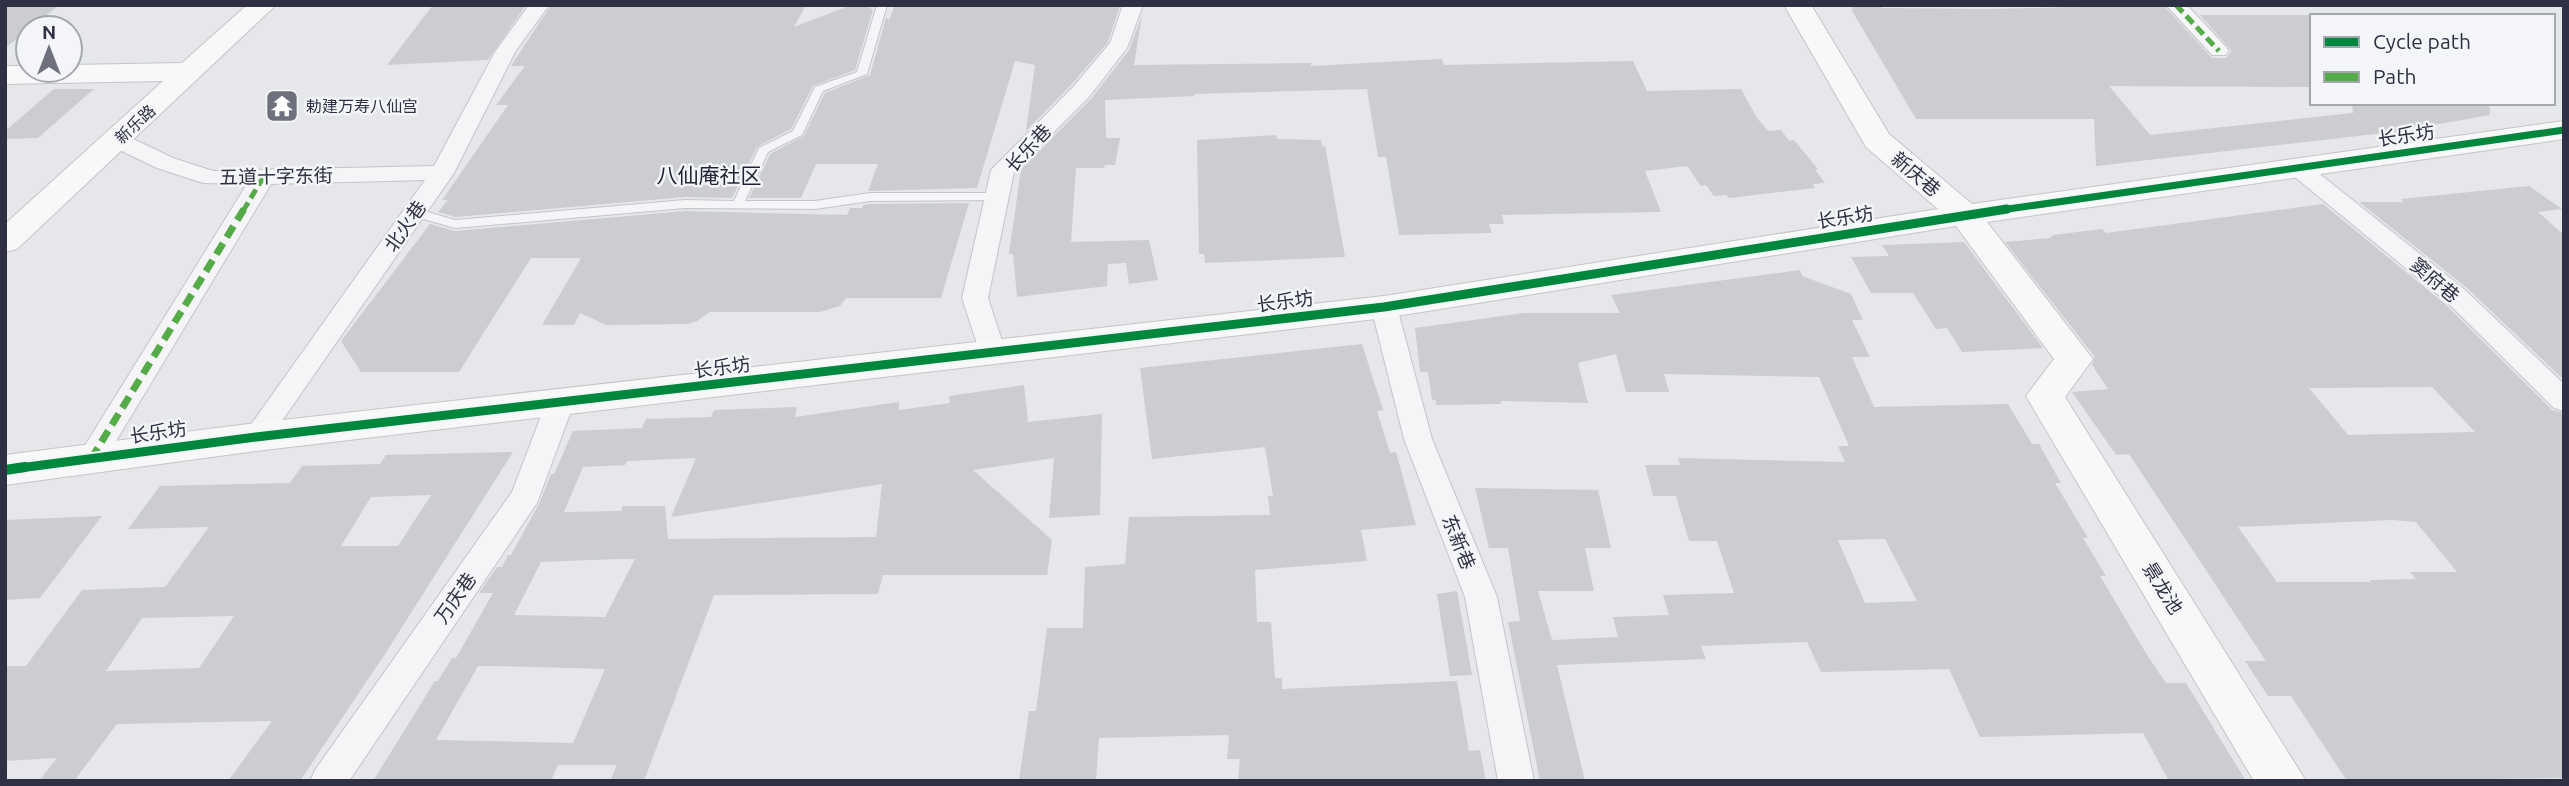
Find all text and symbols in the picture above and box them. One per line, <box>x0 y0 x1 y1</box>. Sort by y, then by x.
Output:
north arrow <box>14 14 84 84</box>
legend <box>2310 14 2555 105</box>
text: N <box>42 21 56 43</box>
text: Cycle path <box>2373 29 2471 53</box>
text: Path <box>2373 64 2416 88</box>
temple icon: 勅建万寿八仙宫 <box>263 87 301 125</box>
place label: 勅建万寿八仙宫 <box>306 97 418 115</box>
street label: 新乐路 <box>111 101 159 147</box>
street label: 长乐巷 <box>1001 120 1055 176</box>
street label: 长乐坊 <box>2376 120 2436 150</box>
street label: 新庆巷 <box>1887 147 1945 201</box>
district label: 八仙庵社区 <box>657 163 762 187</box>
street label: 五道十字东街 <box>219 164 333 188</box>
street label: 北火巷 <box>380 196 430 256</box>
street label: 长乐坊 <box>1815 202 1875 232</box>
street label: 窦府巷 <box>2406 253 2464 307</box>
street label: 长乐坊 <box>1255 287 1315 315</box>
street label: 长乐坊 <box>692 353 752 381</box>
street label: 长乐坊 <box>128 417 188 447</box>
street label: 东新巷 <box>1438 511 1480 573</box>
street label: 景龙池 <box>2139 558 2187 618</box>
street label: 万庆巷 <box>430 568 480 628</box>

